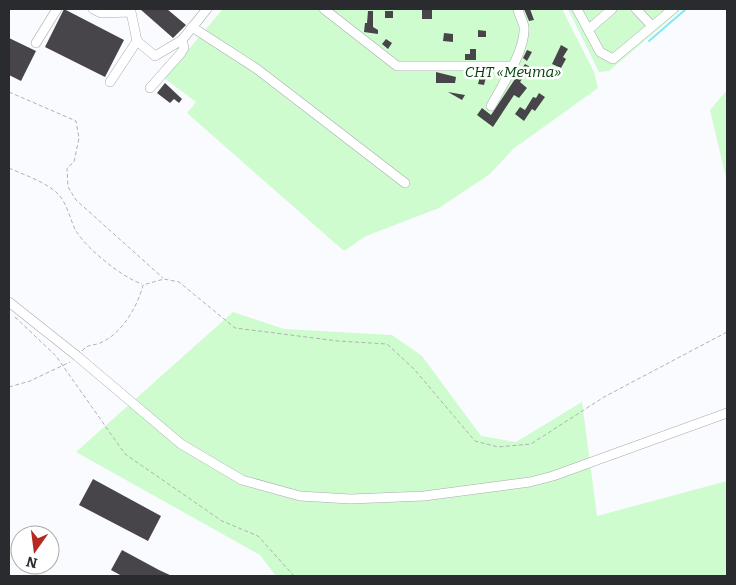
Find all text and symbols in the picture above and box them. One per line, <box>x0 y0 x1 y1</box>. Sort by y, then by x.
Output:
park label: СНТ «Мечта» <box>465 63 561 81</box>
north arrow <box>10 525 60 575</box>
text: N <box>24 553 39 572</box>

